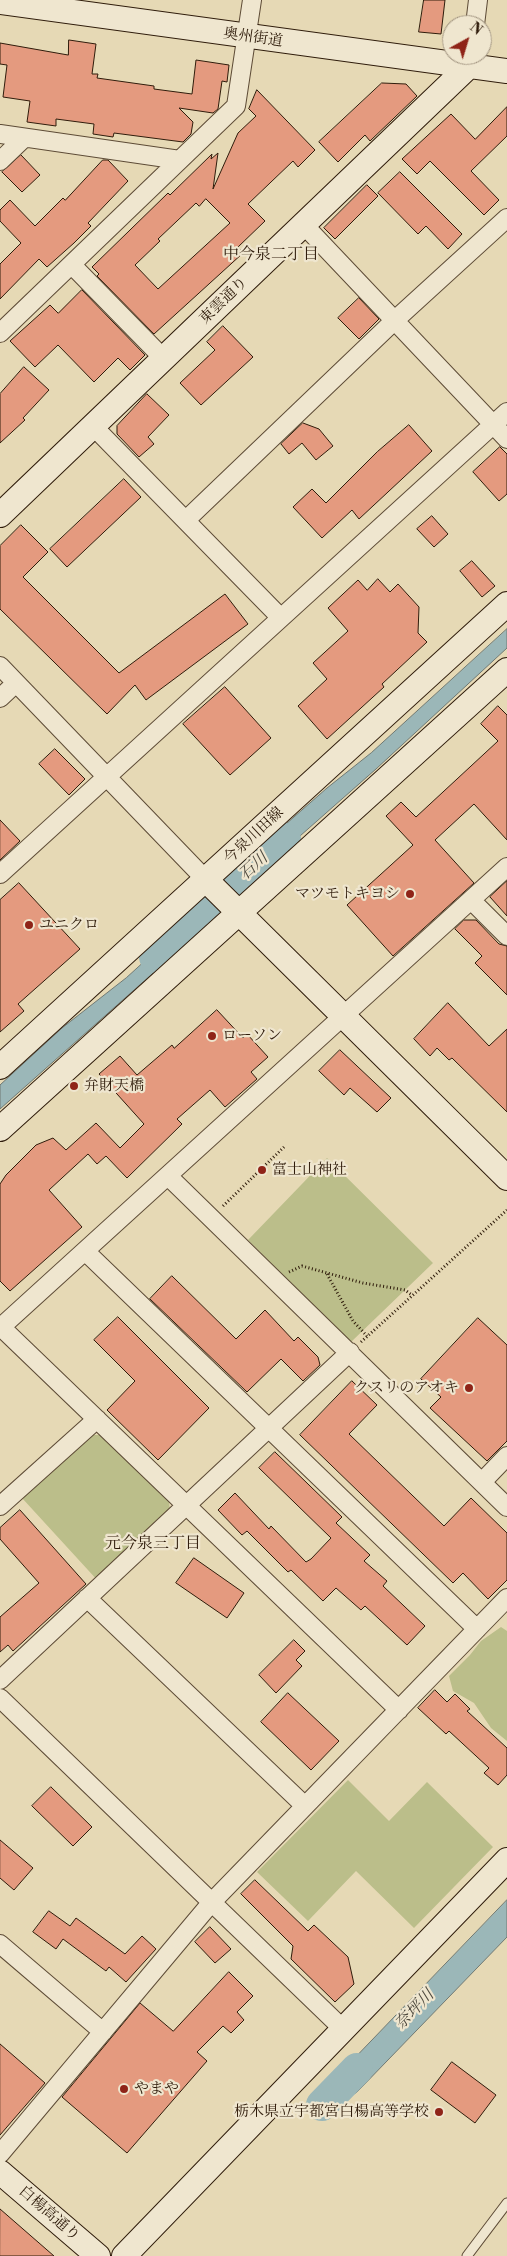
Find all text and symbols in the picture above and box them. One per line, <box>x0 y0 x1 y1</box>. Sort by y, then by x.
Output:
north arrow <box>442 15 492 65</box>
text: N <box>466 19 486 40</box>
street label: 奥州街道 <box>222 25 284 51</box>
district label: 中今泉二丁目 <box>223 245 319 265</box>
street label: 東雲通り <box>196 274 252 328</box>
street label: 今泉川田線 <box>220 804 288 868</box>
water label: 石川 <box>236 849 272 885</box>
place label: マツモトキヨシ <box>295 885 400 903</box>
marker: マツモトキヨシ <box>404 888 416 900</box>
place label: ユニクロ <box>39 916 99 934</box>
marker: ユニクロ <box>23 919 35 931</box>
place label: ローソン <box>222 1027 282 1045</box>
marker: ローソン <box>206 1030 218 1042</box>
place label: 弁財天橋 <box>84 1077 144 1095</box>
marker: 弁財天橋 <box>68 1080 80 1092</box>
place label: 富士山神社 <box>272 1161 347 1179</box>
marker: 富士山神社 <box>256 1164 268 1176</box>
place label: クスリのアオキ <box>354 1379 459 1397</box>
marker: クスリのアオキ <box>463 1382 475 1394</box>
district label: 元今泉三丁目 <box>105 1534 201 1554</box>
water label: 奈坪川 <box>391 1986 439 2034</box>
place label: やまや <box>134 2080 179 2098</box>
marker: やまや <box>118 2083 130 2095</box>
place label: 栃木県立宇都宮白楊高等学校 <box>234 2103 429 2121</box>
marker: 栃木県立宇都宮白楊高等学校 <box>433 2106 445 2118</box>
street label: 白楊高通り <box>15 2183 83 2245</box>

